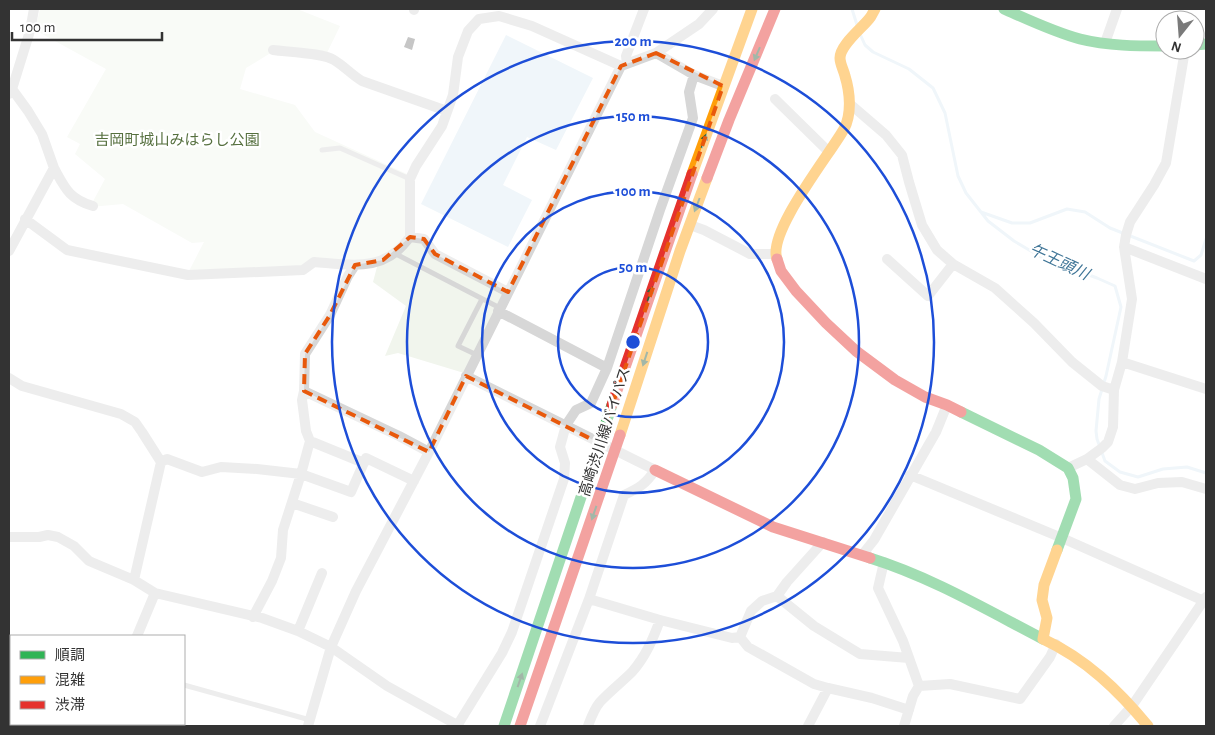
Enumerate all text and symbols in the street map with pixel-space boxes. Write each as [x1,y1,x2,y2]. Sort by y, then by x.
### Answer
scale bar [12,10,162,42]
north arrow [1155,10,1205,60]
text: 100 m [20,20,55,35]
text: 200 m [614,34,652,49]
text: N [1170,38,1183,55]
one-way arrow [752,47,760,61]
text: 150 m [616,109,650,124]
park label: 吉岡町城山みはらし公園 [94,132,260,148]
one-way arrow [701,133,708,148]
text: 100 m [615,184,651,199]
one-way arrow [693,198,701,213]
water label: 午王頭川 [1027,240,1094,284]
text: 50 m [619,260,647,275]
one-way arrow [646,286,654,301]
centre of rings [624,333,642,351]
one-way arrow [641,351,648,366]
street label: 高崎渋川線バイパス [576,365,633,498]
one-way arrow [590,506,598,521]
legend [10,635,185,725]
text: 順調 [55,648,85,663]
text: 混雑 [55,672,85,688]
one-way arrow [516,672,524,687]
text: 渋滞 [55,697,85,713]

